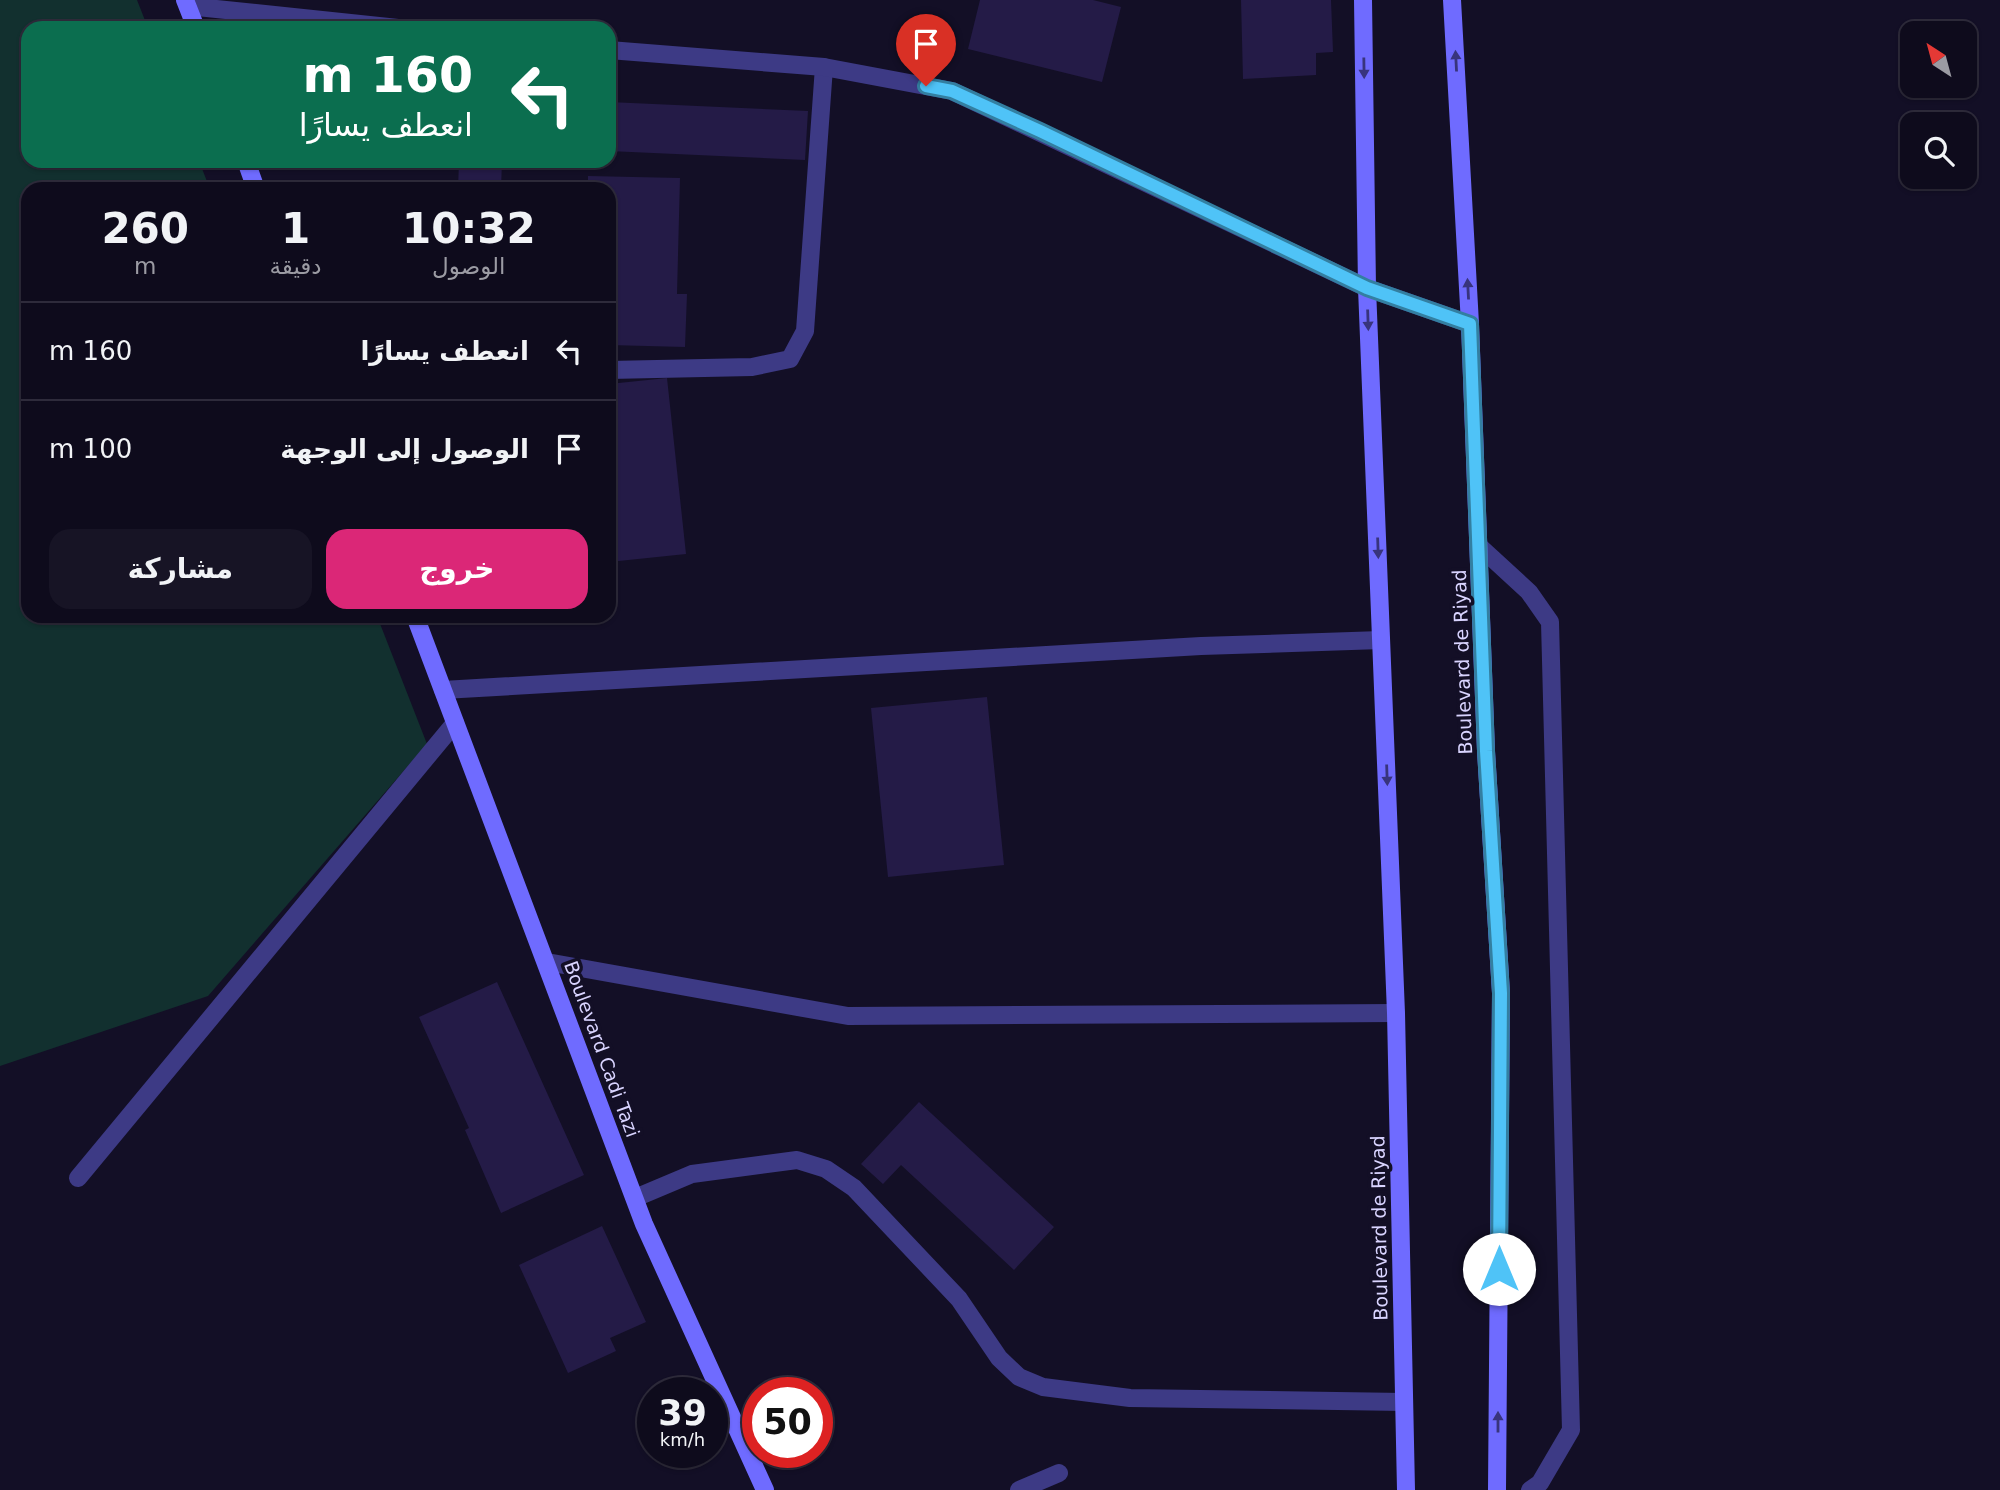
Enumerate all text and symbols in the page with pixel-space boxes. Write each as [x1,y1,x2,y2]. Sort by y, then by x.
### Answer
pin [896,14,956,86]
north arrow [1900,21,1978,98]
map controls [1900,21,1977,189]
icon: arrive [907,25,945,63]
text: 160 m [303,47,473,104]
icon: left [497,49,588,140]
one-way arrow [1450,50,1461,72]
one-way arrow [1358,57,1370,79]
text: انعطف يسارًا [299,106,473,144]
button: search [1900,112,1977,189]
text: 260 [101,204,189,253]
text: 1 [281,204,310,253]
text: 10:32 [402,204,536,253]
text: m [134,253,156,279]
text: دقيقة [269,253,322,279]
text: الوصول [432,253,505,279]
one-way arrow [1462,277,1473,299]
one-way arrow [1363,309,1374,331]
icon: left [550,332,588,370]
text: 160 m [49,336,132,366]
text: انعطف يسارًا [360,336,529,366]
icon: arrive [550,430,588,468]
text: 100 m [49,434,132,464]
text: الوصول إلى الوجهة [280,434,529,464]
button: مشاركة [49,529,312,609]
button: خروج [326,529,588,609]
one-way arrow [1372,537,1383,559]
street label: Boulevard de Riyad [1448,569,1476,755]
one-way arrow [1381,764,1392,786]
street label: Boulevard Cadi Tazi [560,958,644,1140]
street label: Boulevard de Riyad [1366,1135,1392,1321]
position arrow [1462,1232,1536,1306]
speed limit sign: 50 [742,1377,833,1468]
text: 39 [658,1393,707,1433]
one-way arrow [1492,1411,1504,1433]
text: km/h [660,1429,705,1450]

